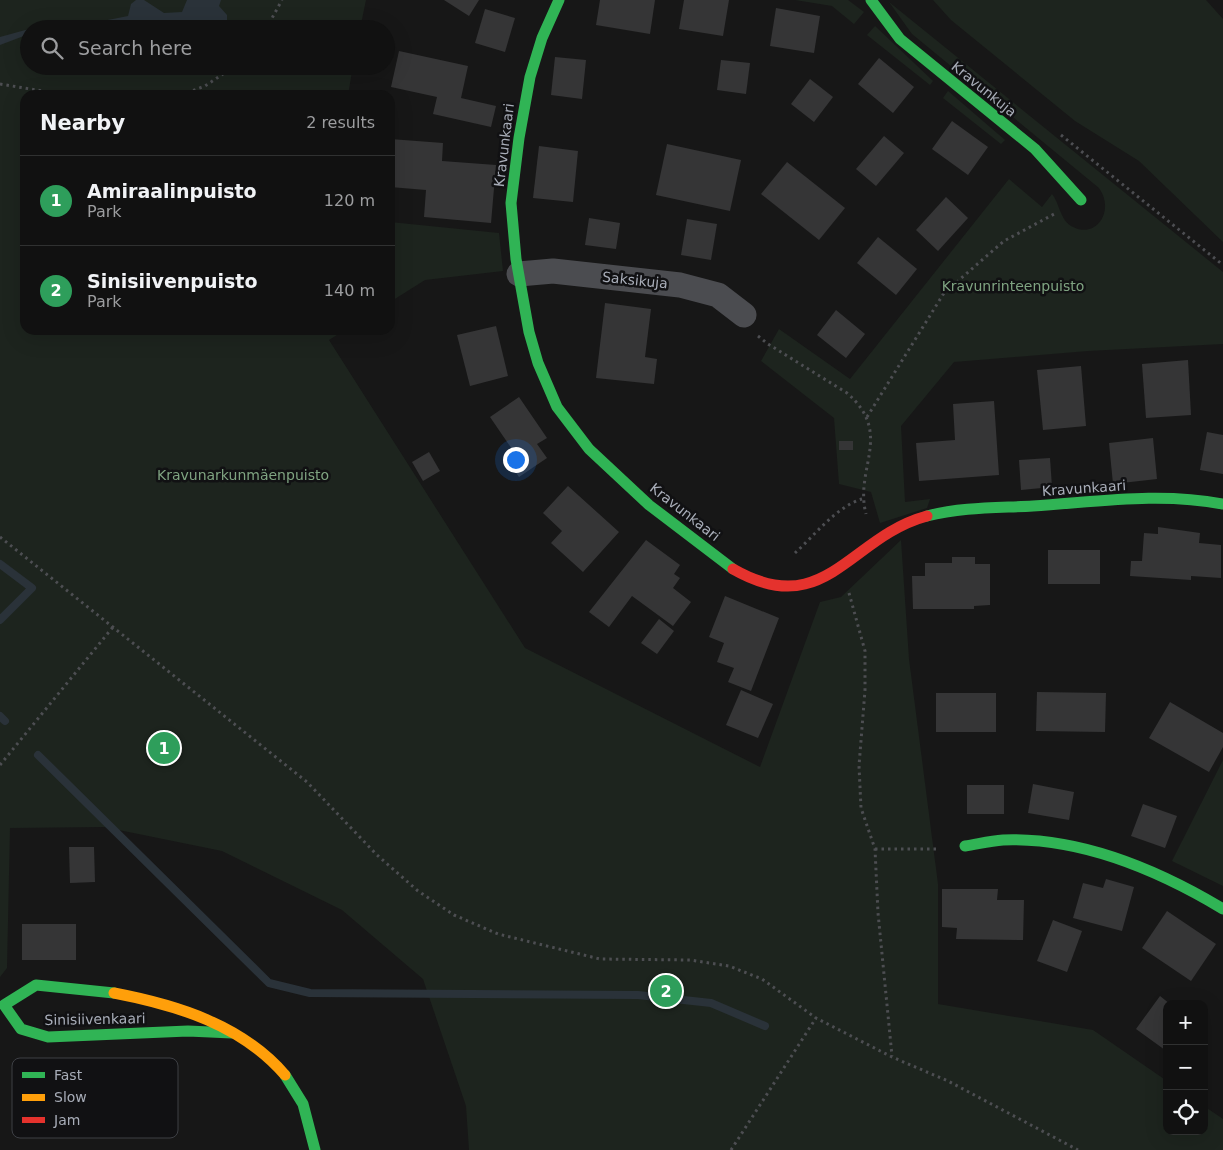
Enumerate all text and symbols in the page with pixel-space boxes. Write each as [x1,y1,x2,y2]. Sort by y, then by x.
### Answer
search box [20,20,395,75]
icon: search [38,34,66,62]
text: Search here [78,37,192,59]
street label: Kravunkuja [948,58,1020,120]
street label: Kravunkaari [491,102,517,188]
text: Nearby [40,111,125,135]
text: 2 results [306,113,375,132]
text: Amiraalinpuisto [87,180,257,202]
text: 1 [50,191,62,210]
text: 120 m [324,191,375,210]
text: Park [87,202,122,221]
street label: Saksikuja [601,269,669,291]
text: Sinisiivenpuisto [87,270,257,292]
park label: Kravunrinteenpuisto [942,278,1084,294]
text: 2 [50,281,62,300]
text: 140 m [324,281,375,300]
text: Park [87,292,122,311]
your location [503,447,529,473]
park label: Kravunarkunmäenpuisto [157,467,329,483]
street label: Kravunkaari [1041,477,1127,499]
street label: Kravunkaari [647,480,723,544]
pin: 1 [148,729,180,767]
pin: 2 [650,972,682,1010]
map controls [1163,1000,1208,1135]
button: + [1163,1000,1208,1045]
street label: Sinisiivenkaari [44,1010,146,1028]
button: − [1163,1045,1208,1090]
legend [12,1058,178,1138]
text: Fast [54,1067,83,1083]
text: Slow [54,1089,87,1105]
button: locate [1163,1090,1208,1135]
text: Jam [53,1112,80,1128]

